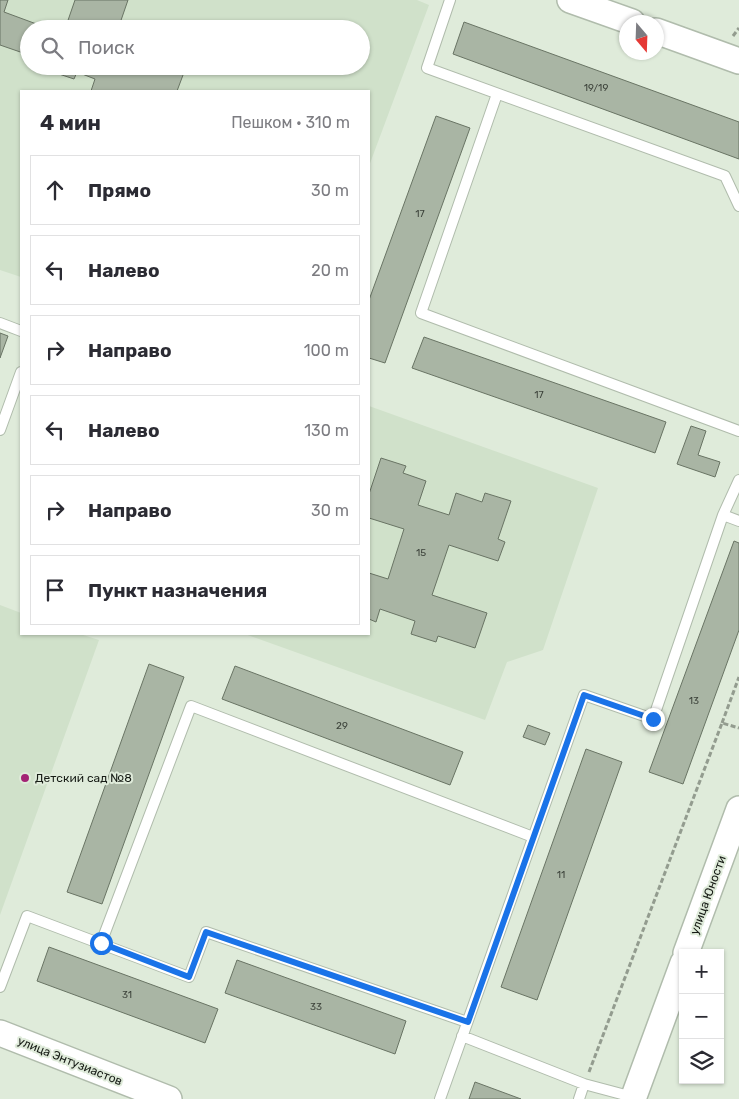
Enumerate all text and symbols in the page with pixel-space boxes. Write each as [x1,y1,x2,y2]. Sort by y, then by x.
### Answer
north arrow [619,15,664,60]
search box [20,20,370,75]
icon: search [38,34,66,62]
text: Поиск [78,36,135,59]
house number: 19/19 [584,82,608,94]
text: 4 мин [40,110,101,135]
text: Пешком · 310 m [231,113,350,132]
icon: ahead [41,176,69,204]
text: Прямо [88,179,151,202]
text: 30 m [311,181,349,200]
house number: 17 [415,208,425,220]
icon: left [41,256,69,284]
text: Налево [88,259,160,282]
text: 20 m [311,261,349,280]
icon: right [41,336,69,364]
text: Направо [88,339,172,362]
text: 100 m [304,341,349,360]
house number: 17 [534,389,544,401]
icon: left [41,416,69,444]
text: Налево [88,419,160,442]
text: 130 m [304,421,349,440]
icon: right [41,496,69,524]
text: Направо [88,499,172,522]
text: 30 m [311,501,349,520]
house number: 15 [416,547,426,559]
icon: arrive [41,576,69,604]
text: Пункт назначения [88,579,267,602]
house number: 13 [689,695,699,707]
route end [642,708,665,731]
house number: 29 [336,720,348,732]
place label: Детский сад №8 [35,771,132,785]
marker: Детский сад №8 [19,772,31,784]
street label: улица Юности [687,854,729,936]
house number: 11 [557,869,565,881]
route start [90,932,113,955]
map controls [679,949,724,1084]
button: + [679,949,724,994]
house number: 31 [122,989,132,1001]
button: − [679,994,724,1039]
house number: 33 [310,1001,322,1013]
street label: улица Энтузиастов [16,1034,125,1089]
button: layers [679,1039,724,1084]

